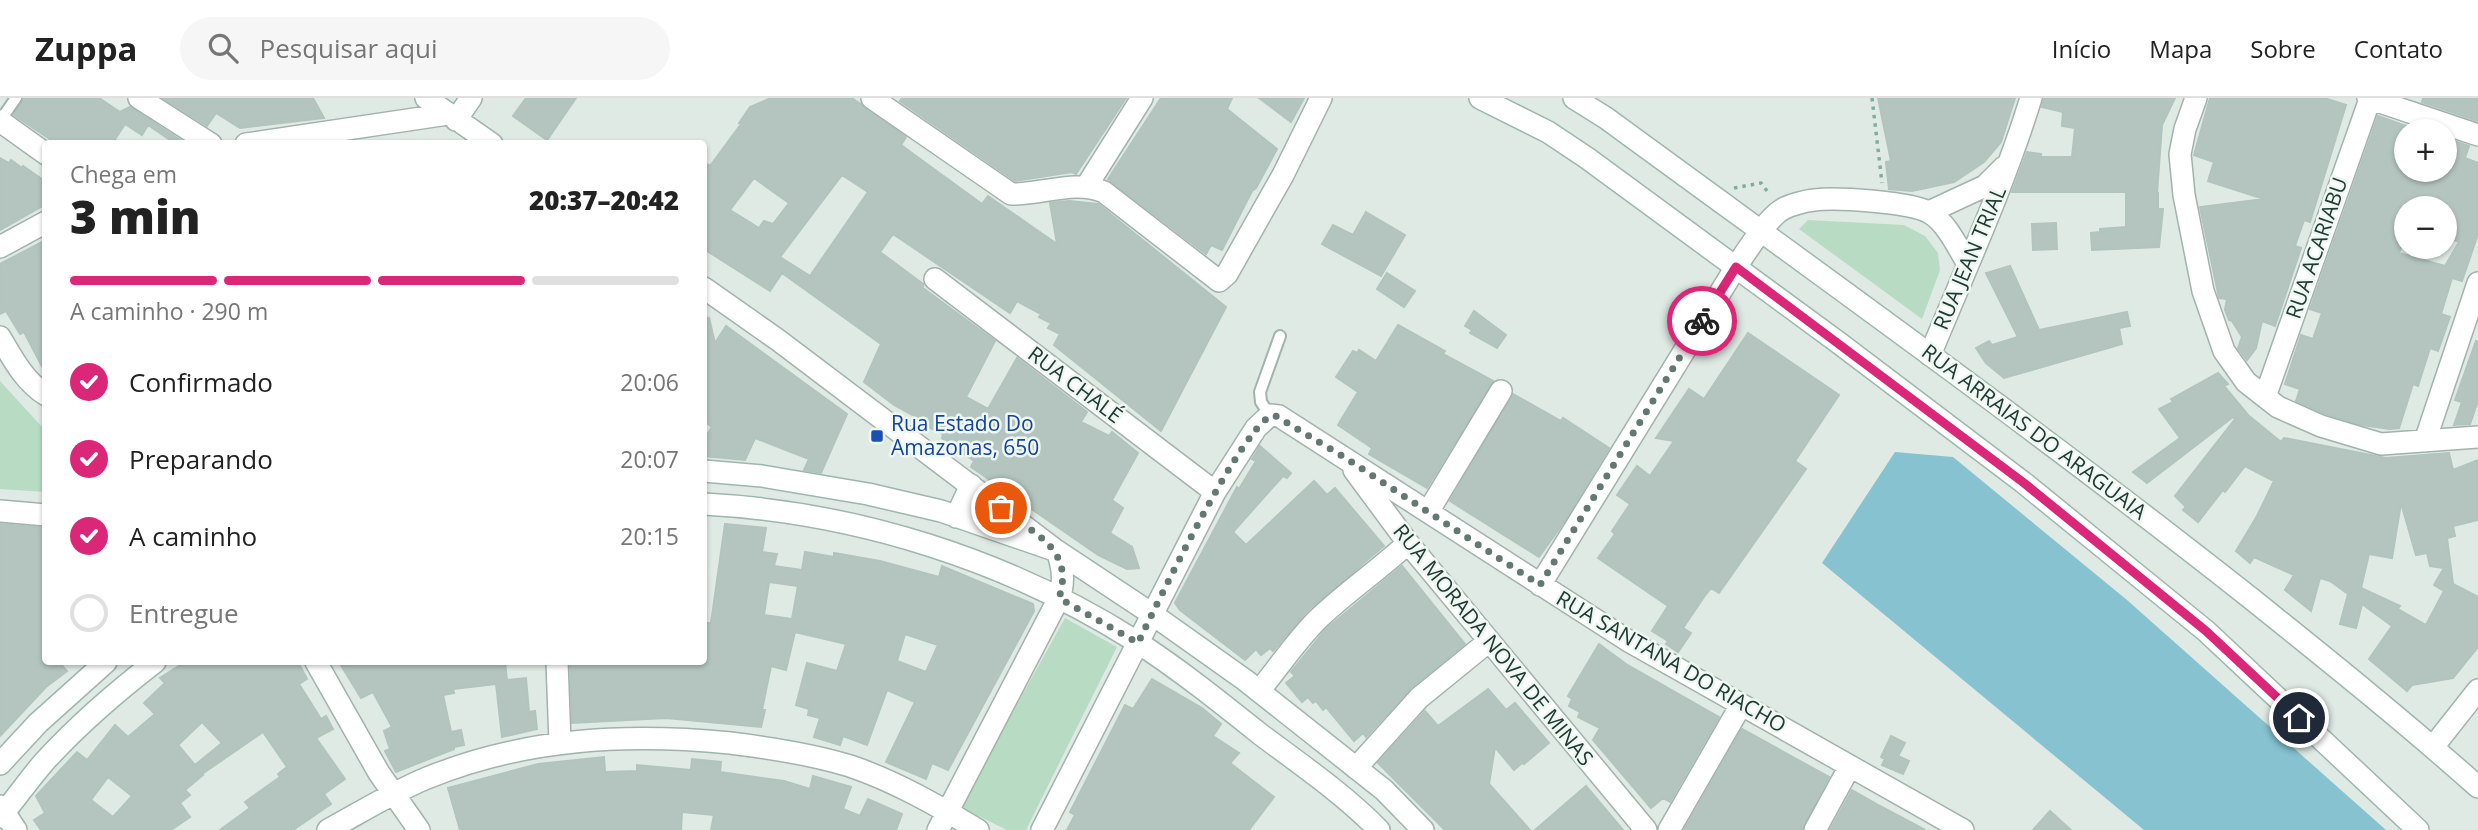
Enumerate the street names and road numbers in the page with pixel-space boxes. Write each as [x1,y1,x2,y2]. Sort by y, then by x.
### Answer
street label: RUA ACARIABU [2279,173,2353,322]
street label: RUA JEAN TRIAL [1926,181,2012,334]
street label: RUA ARRAIAS DO ARAGUAIA [1916,337,2153,526]
street label: RUA CHALÉ [1023,339,1129,429]
street label: RUA MORADA NOVA DE MINAS [1387,518,1600,771]
street label: RUA SANTANA DO RIACHO [1551,584,1792,739]

